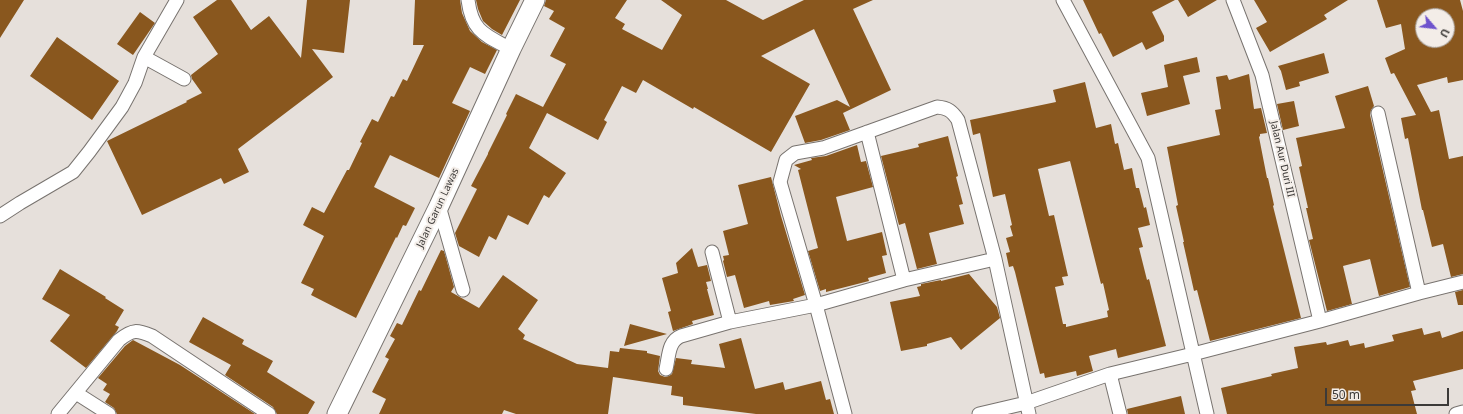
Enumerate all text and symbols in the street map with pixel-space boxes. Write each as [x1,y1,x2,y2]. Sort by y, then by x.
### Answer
north arrow [1415,8,1455,48]
text: U [1437,26,1454,41]
street label: Jalan Aur Duri III [1267,120,1297,198]
street label: Jalan Garun Lawas [414,166,462,250]
scale bar [1327,380,1451,406]
text: 50 m [1332,386,1360,403]

